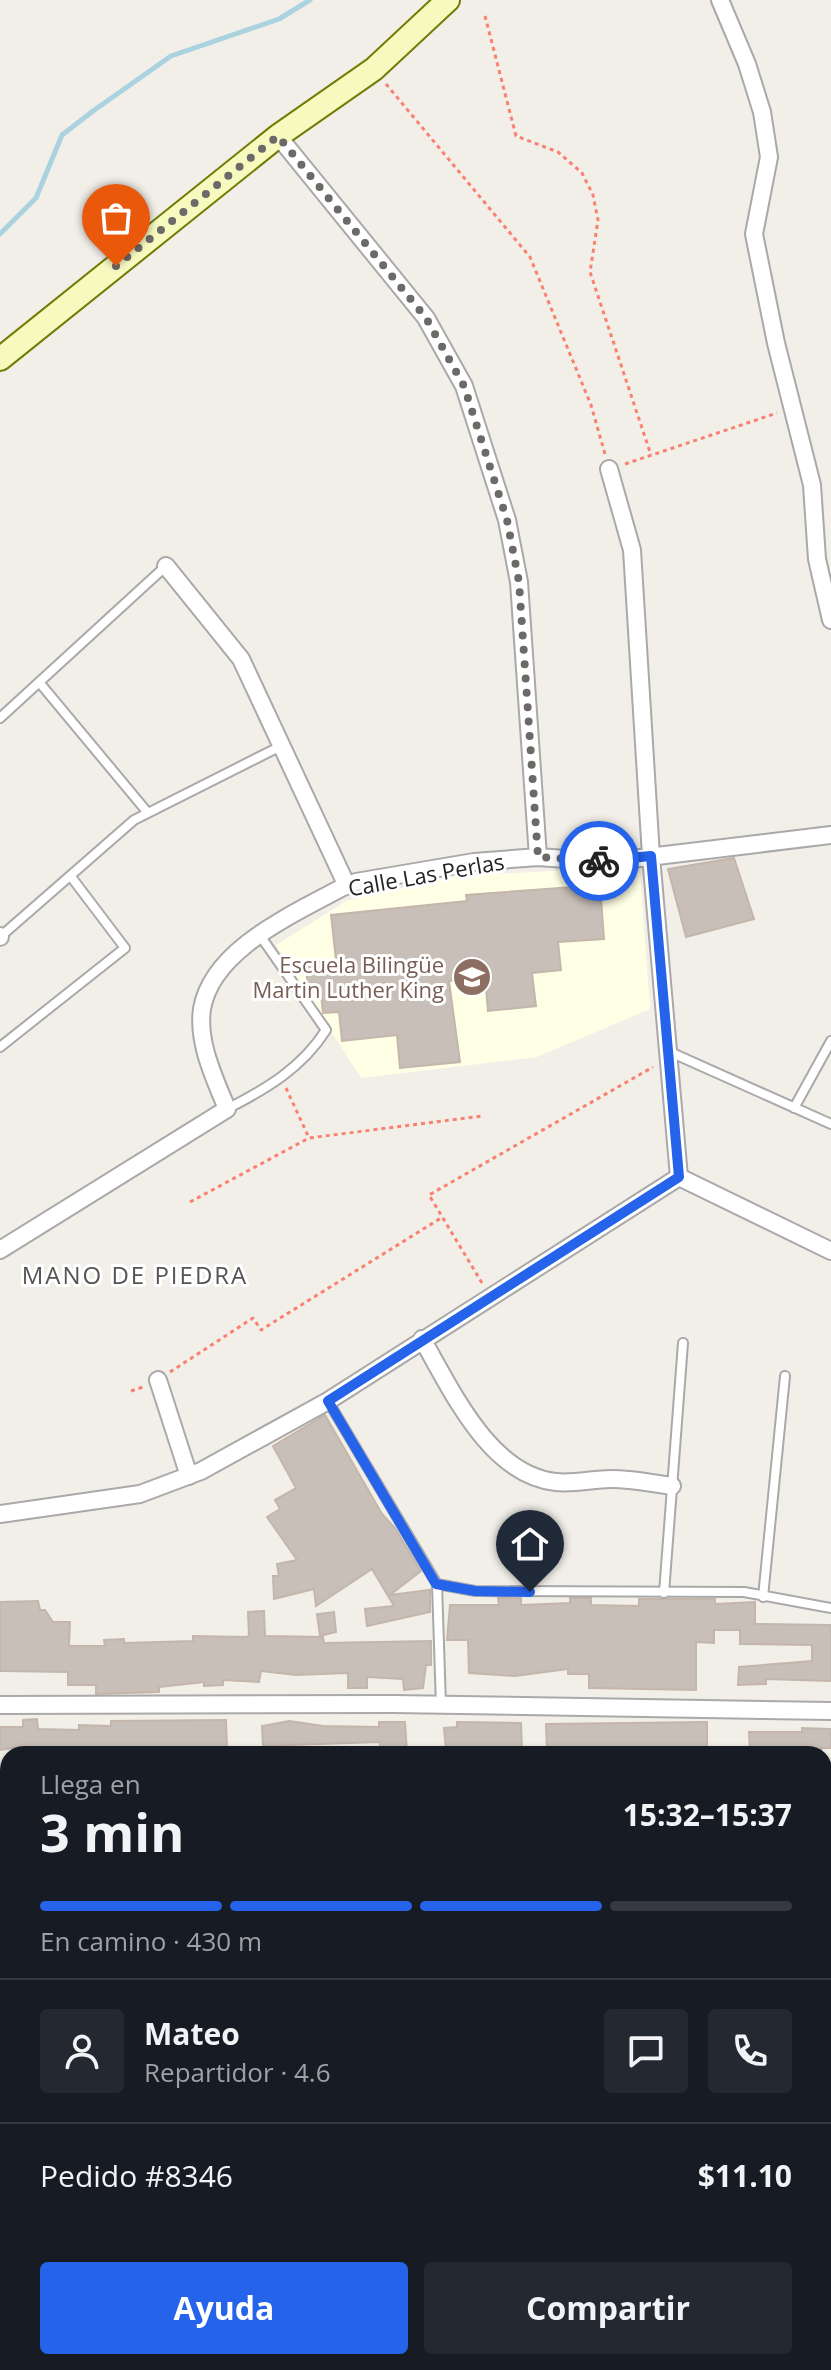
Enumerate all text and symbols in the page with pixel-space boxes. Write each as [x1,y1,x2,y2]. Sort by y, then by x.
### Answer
pin [82,184,150,266]
icon: bag [94,196,138,240]
courier [559,821,639,901]
icon: bike [577,839,621,883]
street label: Calle Las Perlas [346,846,506,902]
place label: Escuela Bilingüe Martin Luther King [253,949,444,1004]
school or university icon: Escuela Bilingüe Martin Luther King [451,956,493,998]
district label: MANO DE PIEDRA [22,1258,248,1291]
pin [496,1510,564,1592]
icon: home [508,1522,552,1566]
text: Llega en [40,1766,141,1802]
text: 15:32–15:37 [623,1794,792,1835]
text: 3 min [40,1796,184,1867]
text: En camino · 430 m [40,1923,262,1959]
button: person [40,2009,124,2093]
button: chat [604,2009,688,2093]
button: phone [708,2009,792,2093]
text: Mateo [144,2013,240,2054]
text: Repartidor · 4.6 [144,2054,331,2090]
text: Pedido #8346 [40,2155,233,2196]
text: $11.10 [698,2155,792,2196]
button: Ayuda [40,2262,408,2354]
button: Compartir [424,2262,792,2354]

